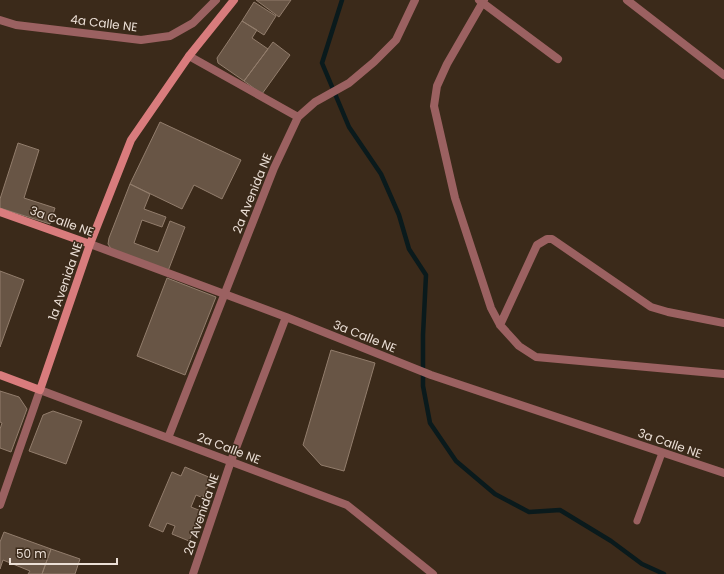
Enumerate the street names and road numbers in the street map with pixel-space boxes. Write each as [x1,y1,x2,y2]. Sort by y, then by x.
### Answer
street label: 4a Calle NE [70,10,138,36]
street label: 2a Avenida NE [228,150,276,236]
street label: 3a Calle NE [28,202,96,240]
street label: 1a Avenida NE [44,239,86,323]
street label: 3a Calle NE [331,316,399,356]
street label: 3a Calle NE [636,424,704,462]
street label: 2a Calle NE [195,428,263,468]
street label: 2a Avenida NE [179,471,223,557]

